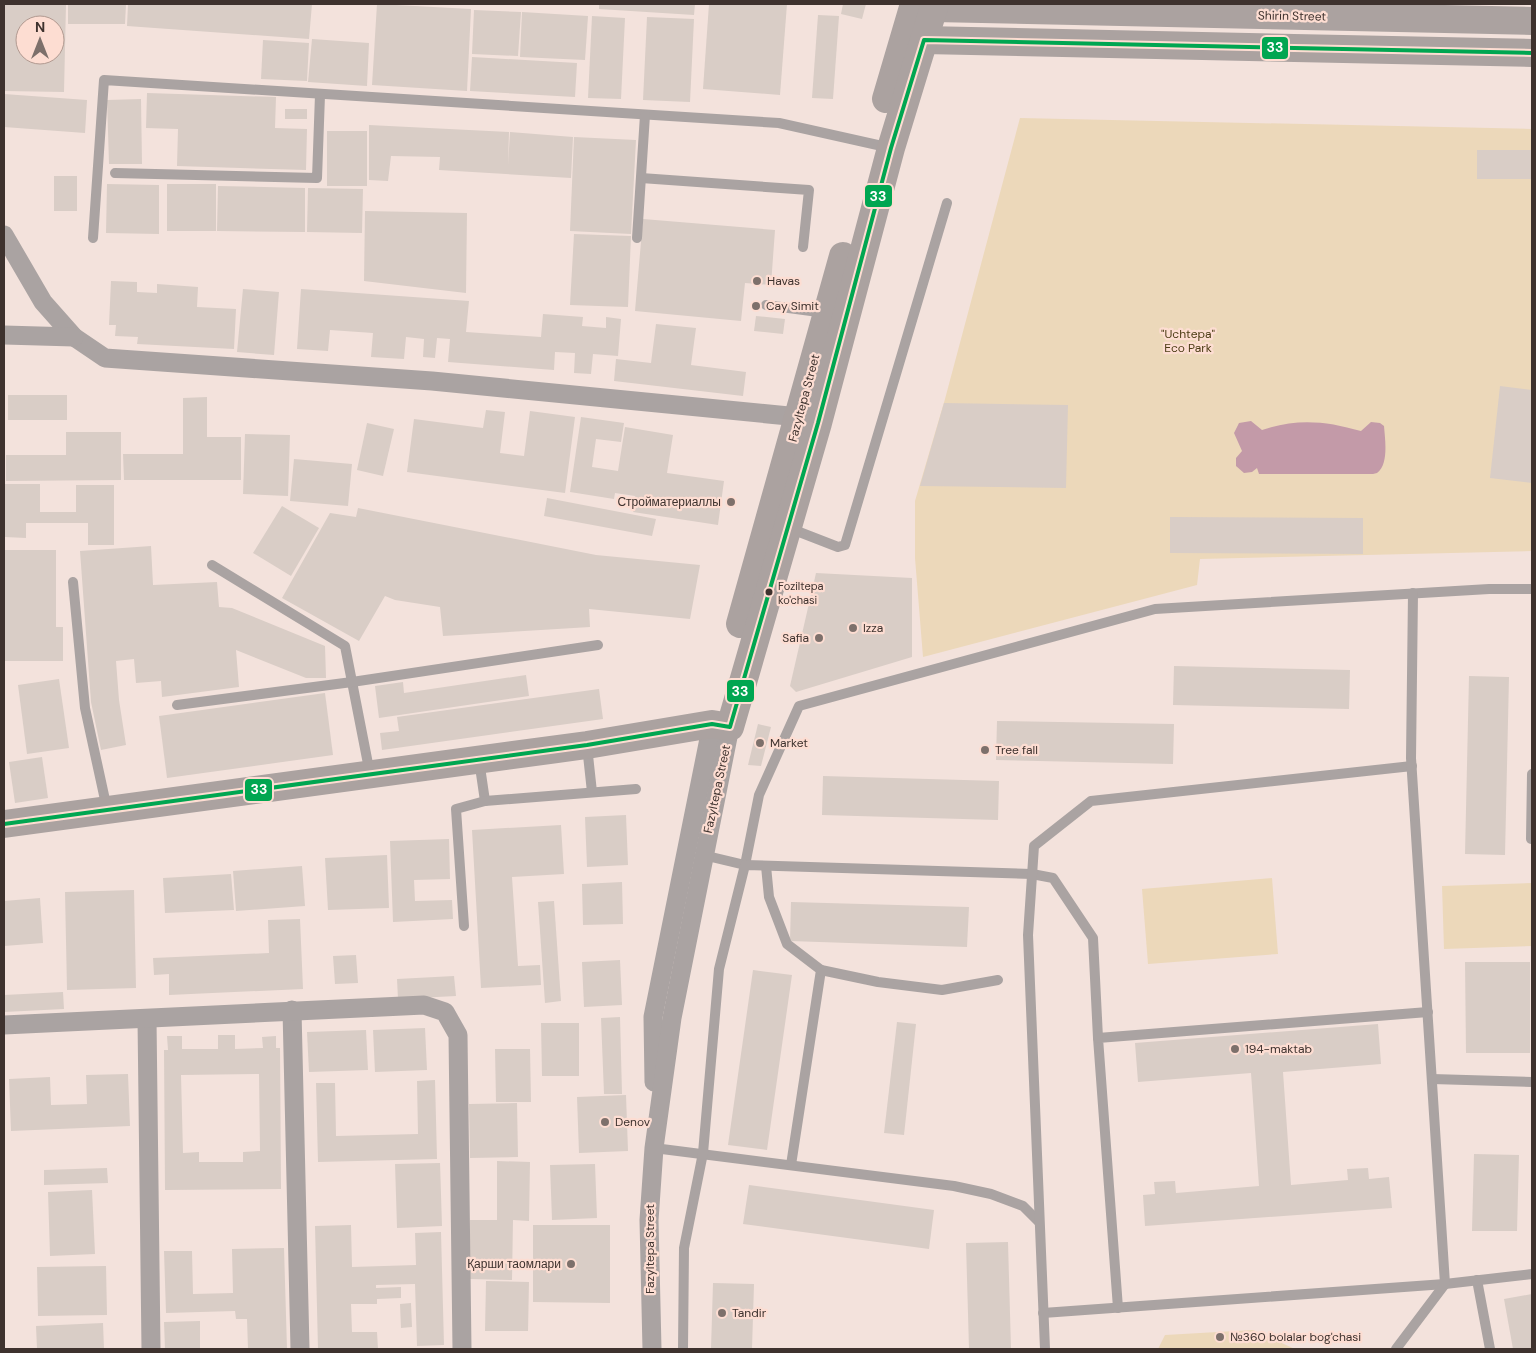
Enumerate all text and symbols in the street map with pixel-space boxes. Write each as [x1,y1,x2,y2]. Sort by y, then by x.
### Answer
street label: Shirin Street [1258,7,1327,25]
north arrow [15,15,65,65]
text: N [35,18,45,36]
line badge: 33 [1261,36,1289,60]
text: 33 [1267,38,1283,56]
line badge: 33 [864,184,893,208]
text: 33 [870,187,886,205]
place label: Havas [767,273,800,289]
marker: Havas [751,275,763,287]
place label: Cay Simit [766,298,819,314]
marker: Cay Simit [750,300,762,312]
park label: "Uchtepa" Eco Park [1161,326,1216,356]
street label: Fazyltepa Street [785,352,823,444]
place label: Стройматериаллы [617,494,721,510]
marker: Стройматериаллы [725,496,737,508]
place label: Foziltepa ko'chasi [778,579,824,607]
marker: Foziltepa ko'chasi [764,587,774,597]
place label: Izza [863,620,883,636]
marker: Izza [847,622,859,634]
place label: Safia [782,630,809,646]
marker: Safia [813,632,825,644]
line badge: 33 [726,679,755,703]
text: 33 [732,682,748,700]
place label: Market [770,735,808,751]
marker: Market [754,737,766,749]
place label: Tree fall [995,742,1038,758]
street label: Fazyltepa Street [700,743,734,835]
marker: Tree fall [979,744,991,756]
line badge: 33 [244,778,273,802]
text: 33 [251,780,267,798]
place label: 194-maktab [1245,1041,1312,1057]
marker: 194-maktab [1229,1043,1241,1055]
place label: Denov [615,1114,651,1130]
marker: Denov [599,1116,611,1128]
street label: Fazyltepa Street [642,1204,658,1294]
place label: Қарши таомлари [467,1256,561,1272]
marker: Қарши таомлари [565,1258,577,1270]
place label: Tandir [732,1305,767,1321]
marker: Tandir [716,1307,728,1319]
place label: №360 bolalar bog'chasi [1230,1329,1361,1345]
marker: №360 bolalar bog'chasi [1214,1331,1226,1343]

